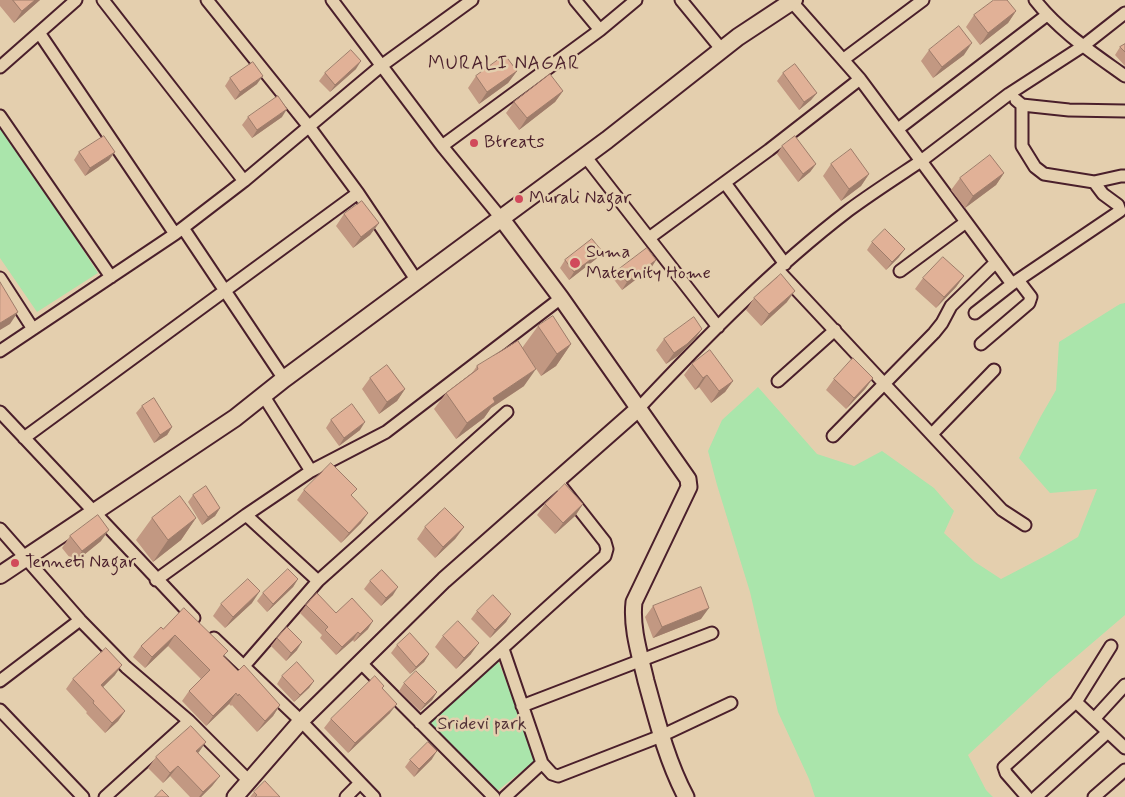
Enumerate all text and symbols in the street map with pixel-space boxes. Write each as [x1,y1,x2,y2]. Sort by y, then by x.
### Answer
district label: MURALI NAGAR [428,54,580,76]
place label: Btreats [484,132,545,154]
marker: Btreats [468,137,480,149]
place label: Murali Nagar [529,188,631,210]
marker: Murali Nagar [513,193,525,205]
place label: Suma Maternity Home [586,242,711,284]
marker: Suma Maternity Home [568,256,582,270]
place label: Tenneti Nagar [25,552,136,574]
marker: Tenneti Nagar [9,557,21,569]
park label: Sridevi park [437,714,527,736]

